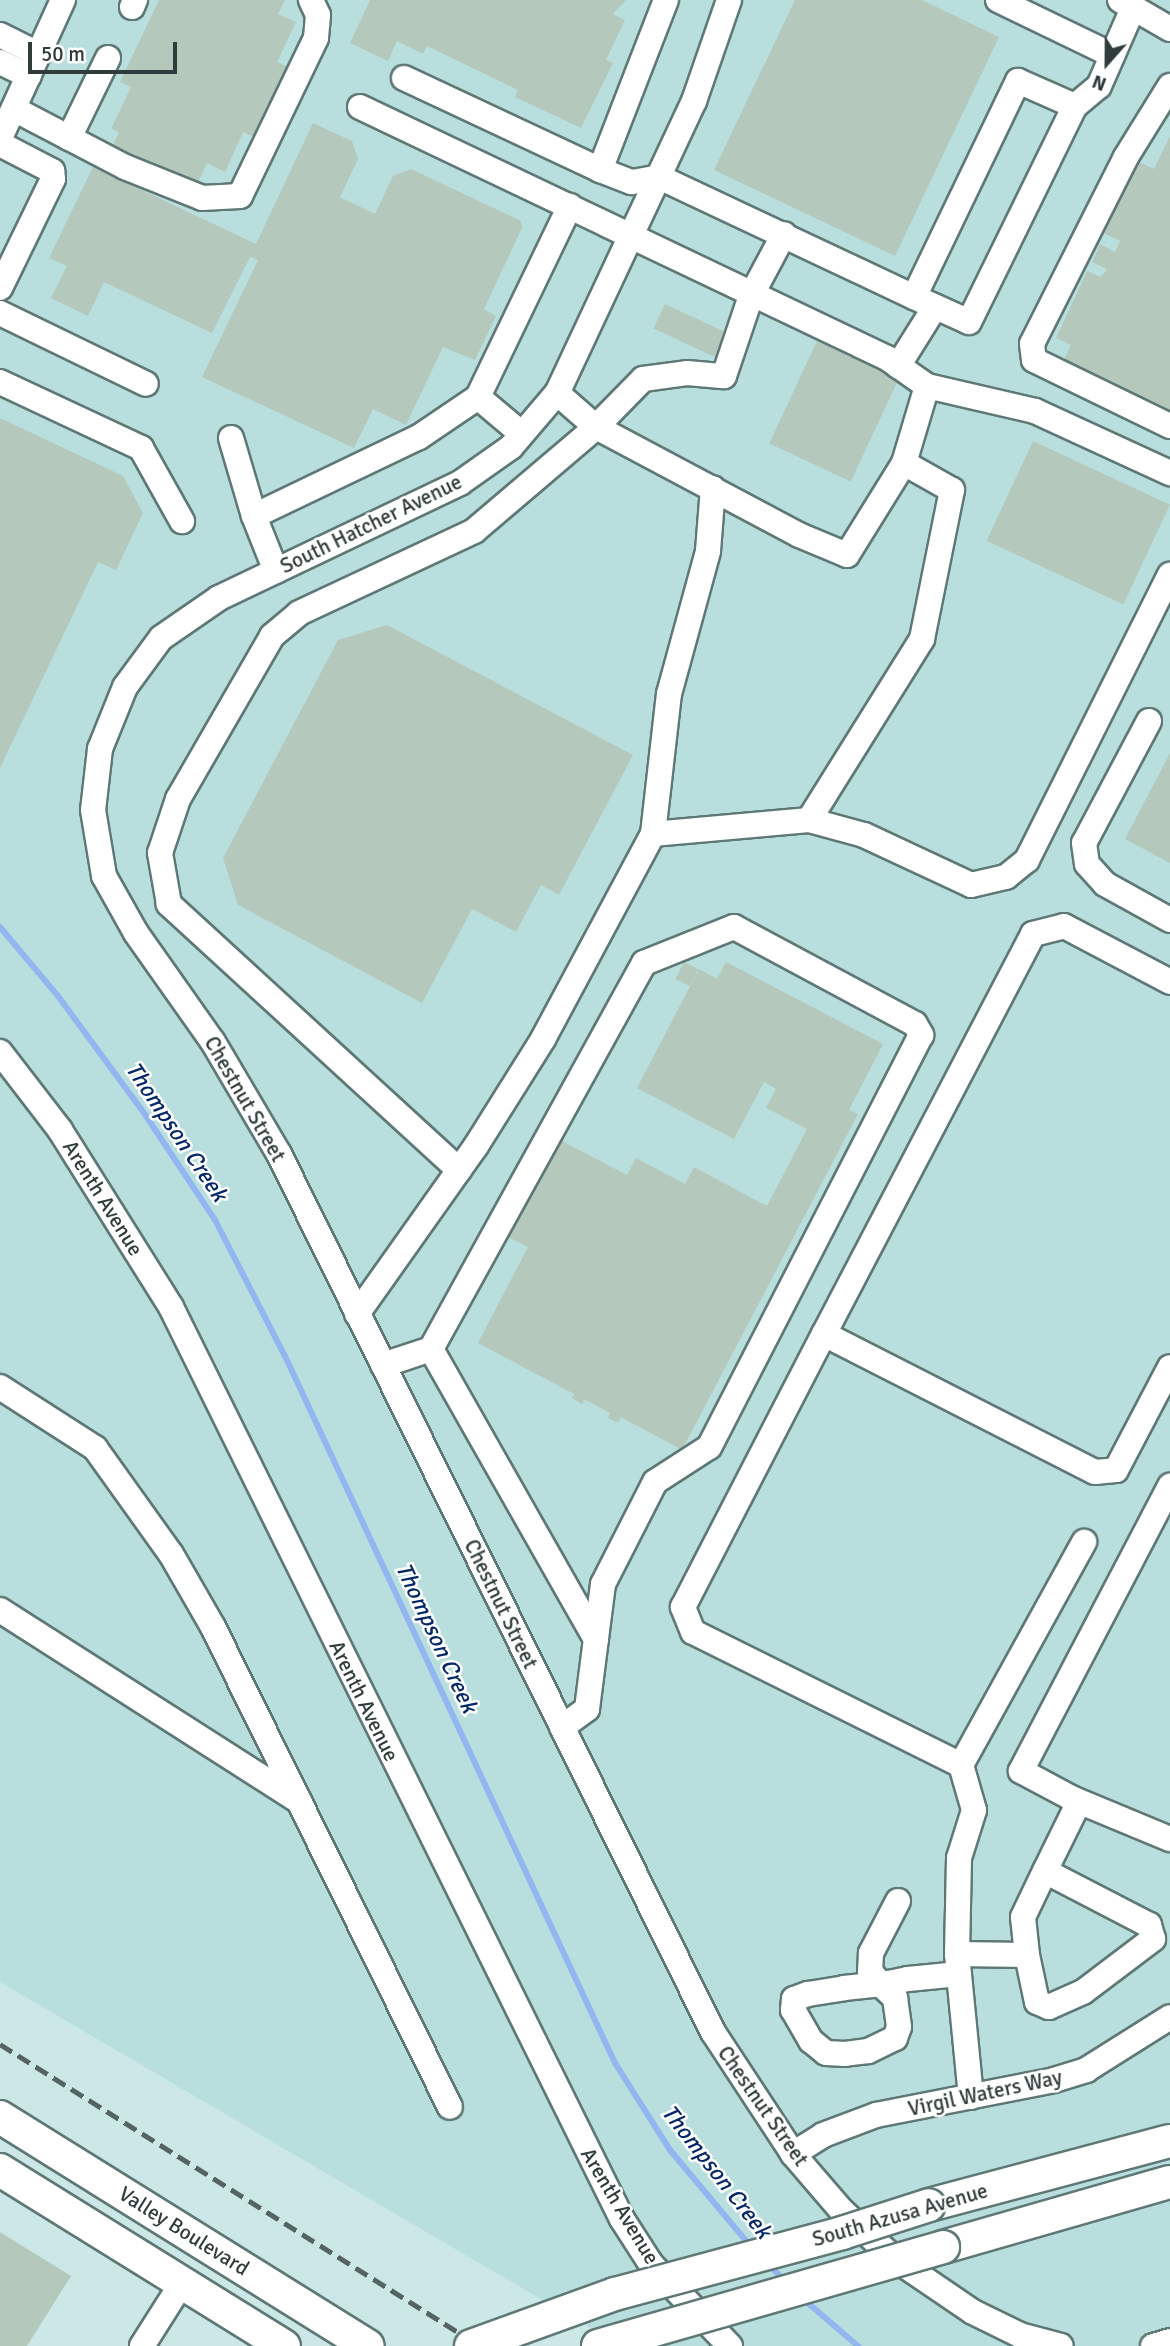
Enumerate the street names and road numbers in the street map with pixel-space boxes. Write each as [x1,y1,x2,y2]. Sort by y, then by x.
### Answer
street label: South Hatcher Avenue [276,469,466,579]
street label: Chestnut Street [199,1032,291,1166]
street label: Arenth Avenue [58,1136,148,1260]
street label: Chestnut Street [459,1535,543,1673]
street label: Arenth Avenue [324,1637,404,1765]
street label: Chestnut Street [712,2041,814,2171]
street label: Virgil Waters Way [906,2064,1064,2122]
street label: Arenth Avenue [575,2143,665,2269]
street label: South Azusa Avenue [809,2178,991,2252]
street label: Valley Boulevard [114,2181,254,2281]

